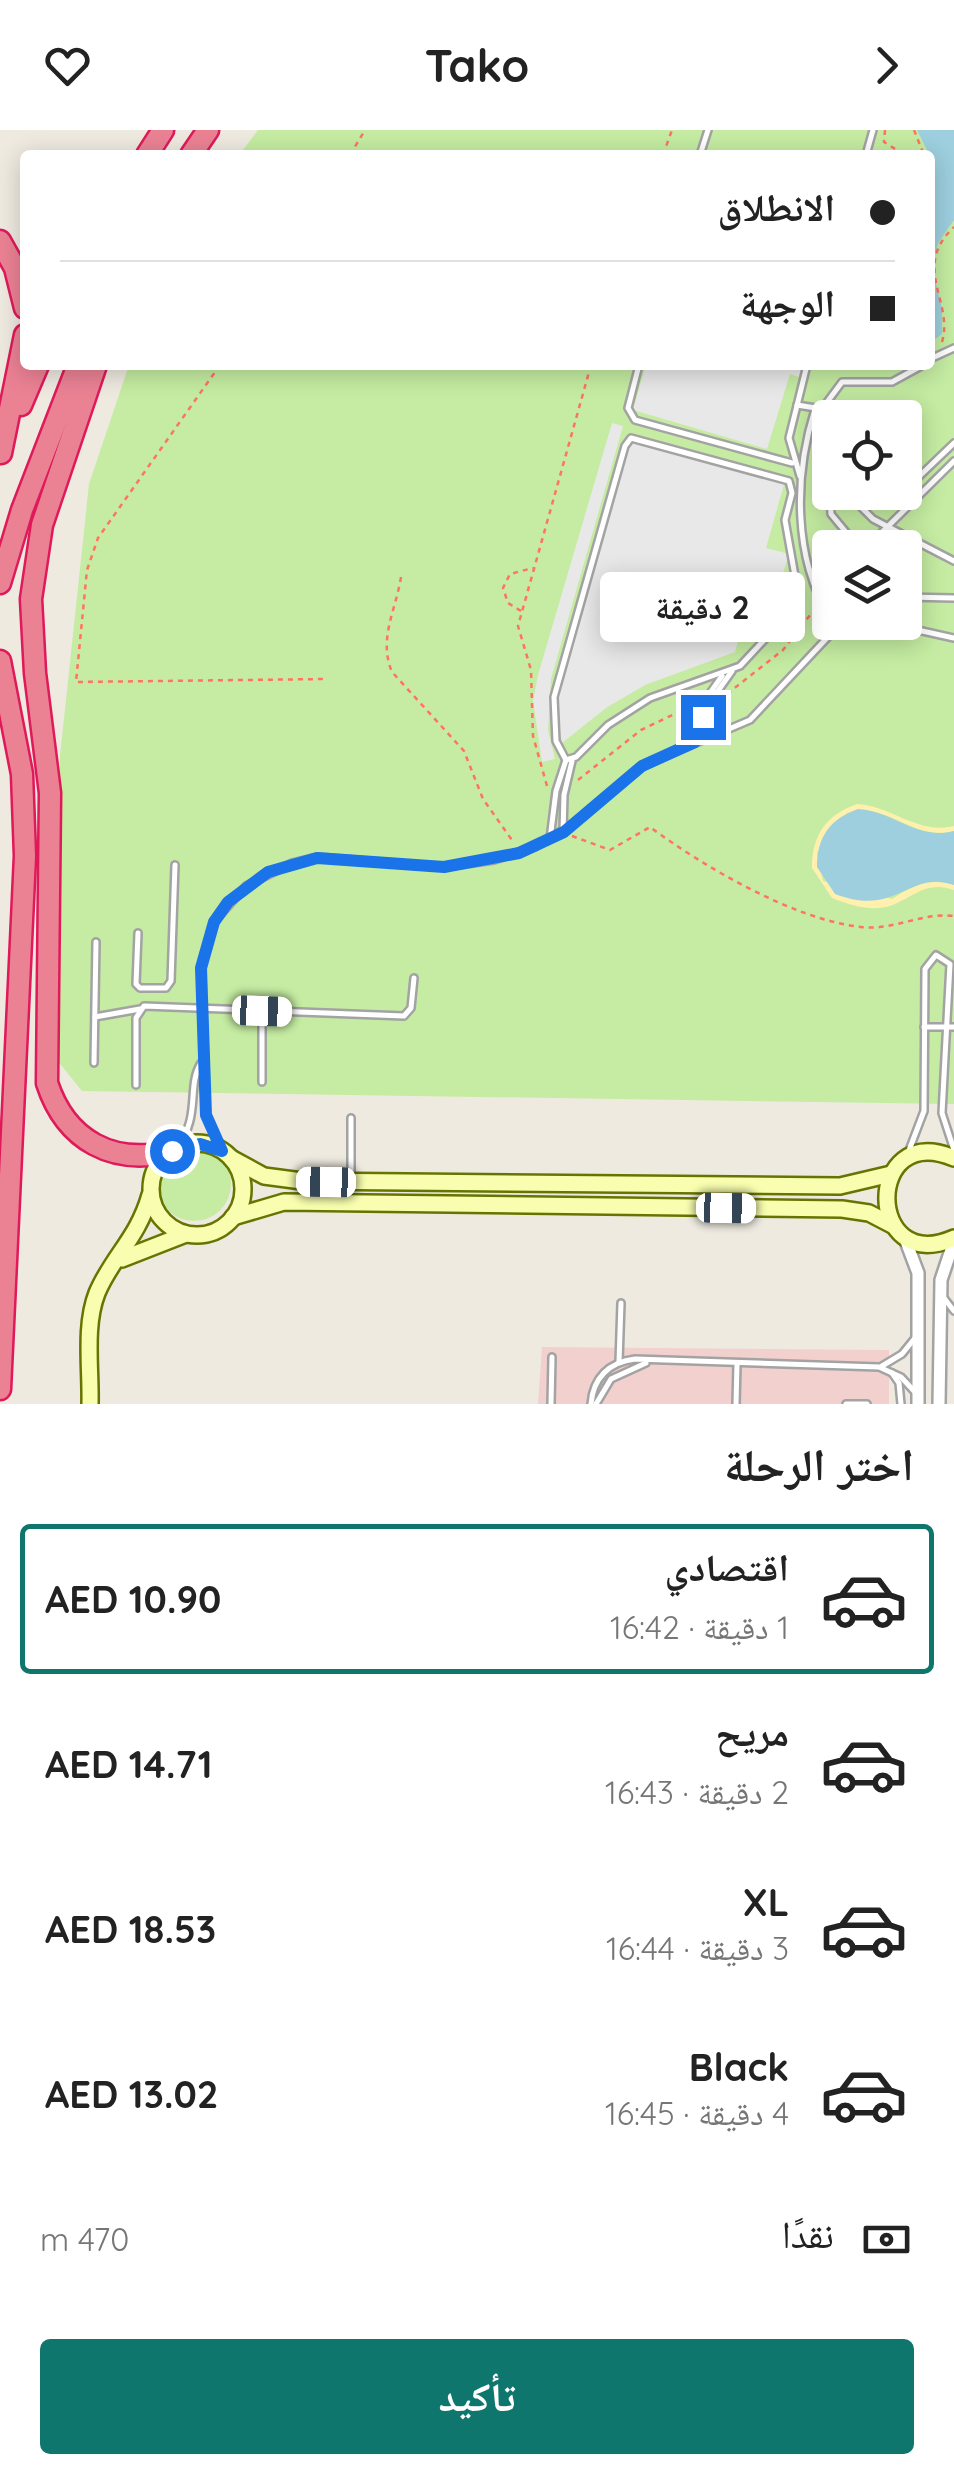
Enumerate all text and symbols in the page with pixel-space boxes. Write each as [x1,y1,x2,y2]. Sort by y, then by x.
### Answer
text: Tako [425,37,529,93]
icon: heart [40,38,95,93]
icon: forward [859,38,914,93]
text: الانطلاق [717,183,835,231]
text: الوجهة [740,279,835,327]
map controls [812,400,922,640]
button: locate [812,400,922,510]
button: layers [812,530,922,640]
callout: 2 دقيقة [600,572,806,642]
text: 2 دقيقة [655,587,750,627]
route end [681,695,726,740]
car [231,995,293,1027]
route start [150,1129,195,1174]
car [296,1166,356,1198]
car [696,1192,756,1224]
text: اختر الرحلة [724,1436,914,1492]
text: اقتصادي [665,1543,789,1591]
icon: car [819,1554,909,1644]
text: AED 10.90 [45,1575,221,1623]
text: 1 دقيقة · 16:42 [610,1607,789,1647]
text: مريح [715,1708,789,1756]
icon: car [819,1719,909,1809]
text: AED 14.71 [45,1740,213,1788]
text: 2 دقيقة · 16:43 [605,1772,789,1812]
text: XL [743,1878,789,1926]
icon: car [819,1884,909,1974]
text: AED 18.53 [45,1905,216,1953]
text: 3 دقيقة · 16:44 [606,1928,789,1968]
text: Black [689,2043,789,2091]
icon: car [819,2049,909,2139]
text: AED 13.02 [45,2070,218,2118]
text: 4 دقيقة · 16:45 [605,2093,789,2133]
text: نقدًا [782,2210,834,2258]
icon: cash [859,2212,914,2267]
text: 470 m [40,2219,129,2259]
button: تأكيد [40,2339,914,2454]

